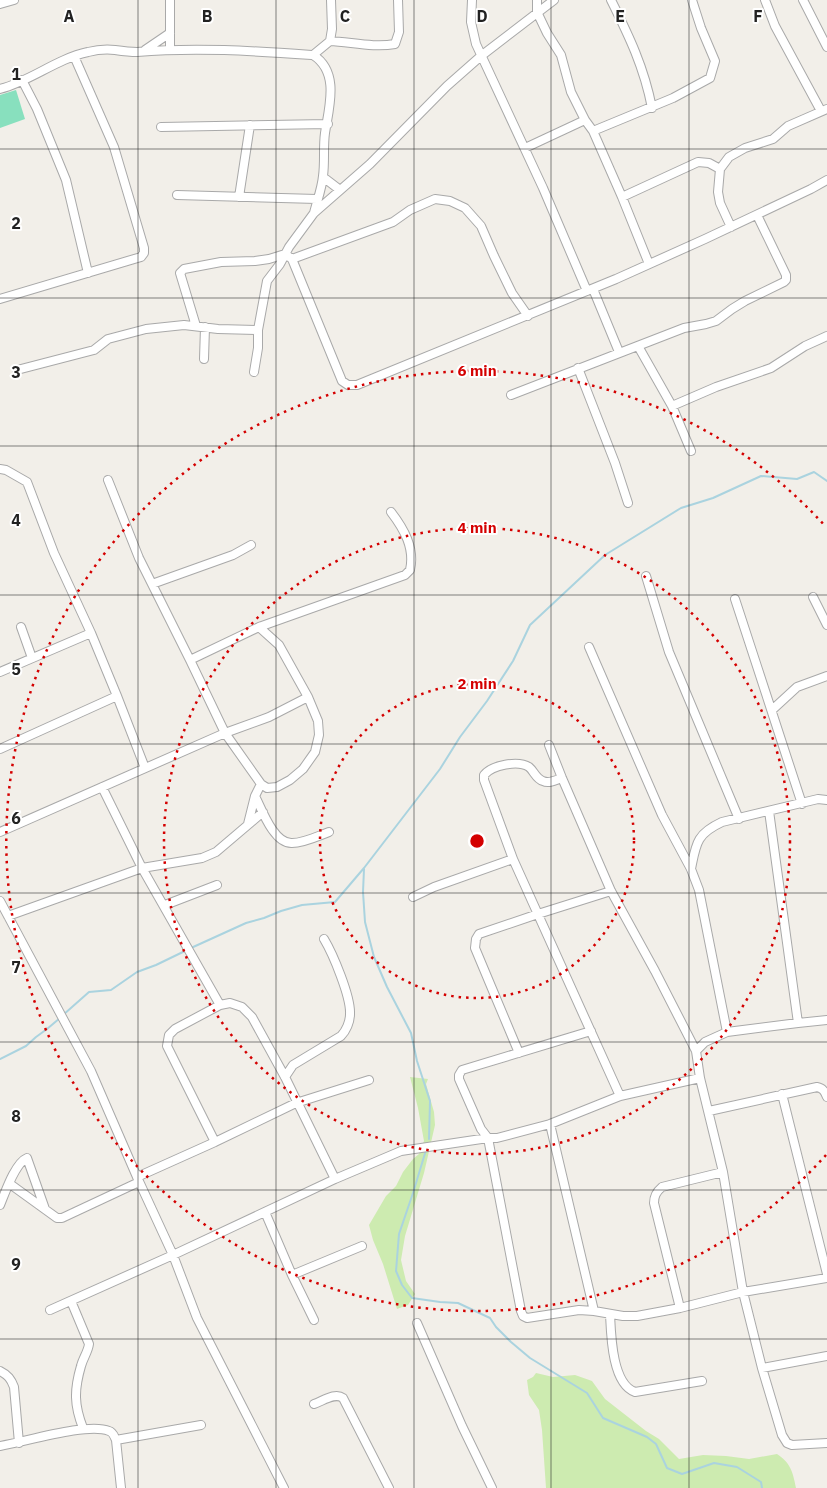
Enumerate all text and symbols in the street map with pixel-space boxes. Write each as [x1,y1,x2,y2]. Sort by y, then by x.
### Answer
text: A [64,6,75,26]
text: B [202,6,213,26]
text: C [340,6,350,26]
text: D [476,6,488,26]
text: E [615,6,625,26]
text: F [753,6,763,26]
text: 1 [11,64,21,84]
text: 2 [11,213,21,233]
text: 6 min [457,361,497,380]
text: 3 [11,362,21,382]
text: 4 [11,510,21,530]
text: 4 min [457,518,497,537]
text: 5 [11,659,21,679]
text: 2 min [457,674,497,693]
text: 6 [11,808,21,828]
centre of rings [468,832,486,850]
text: 7 [11,957,21,977]
text: 8 [11,1106,21,1126]
text: 9 [11,1254,21,1274]

